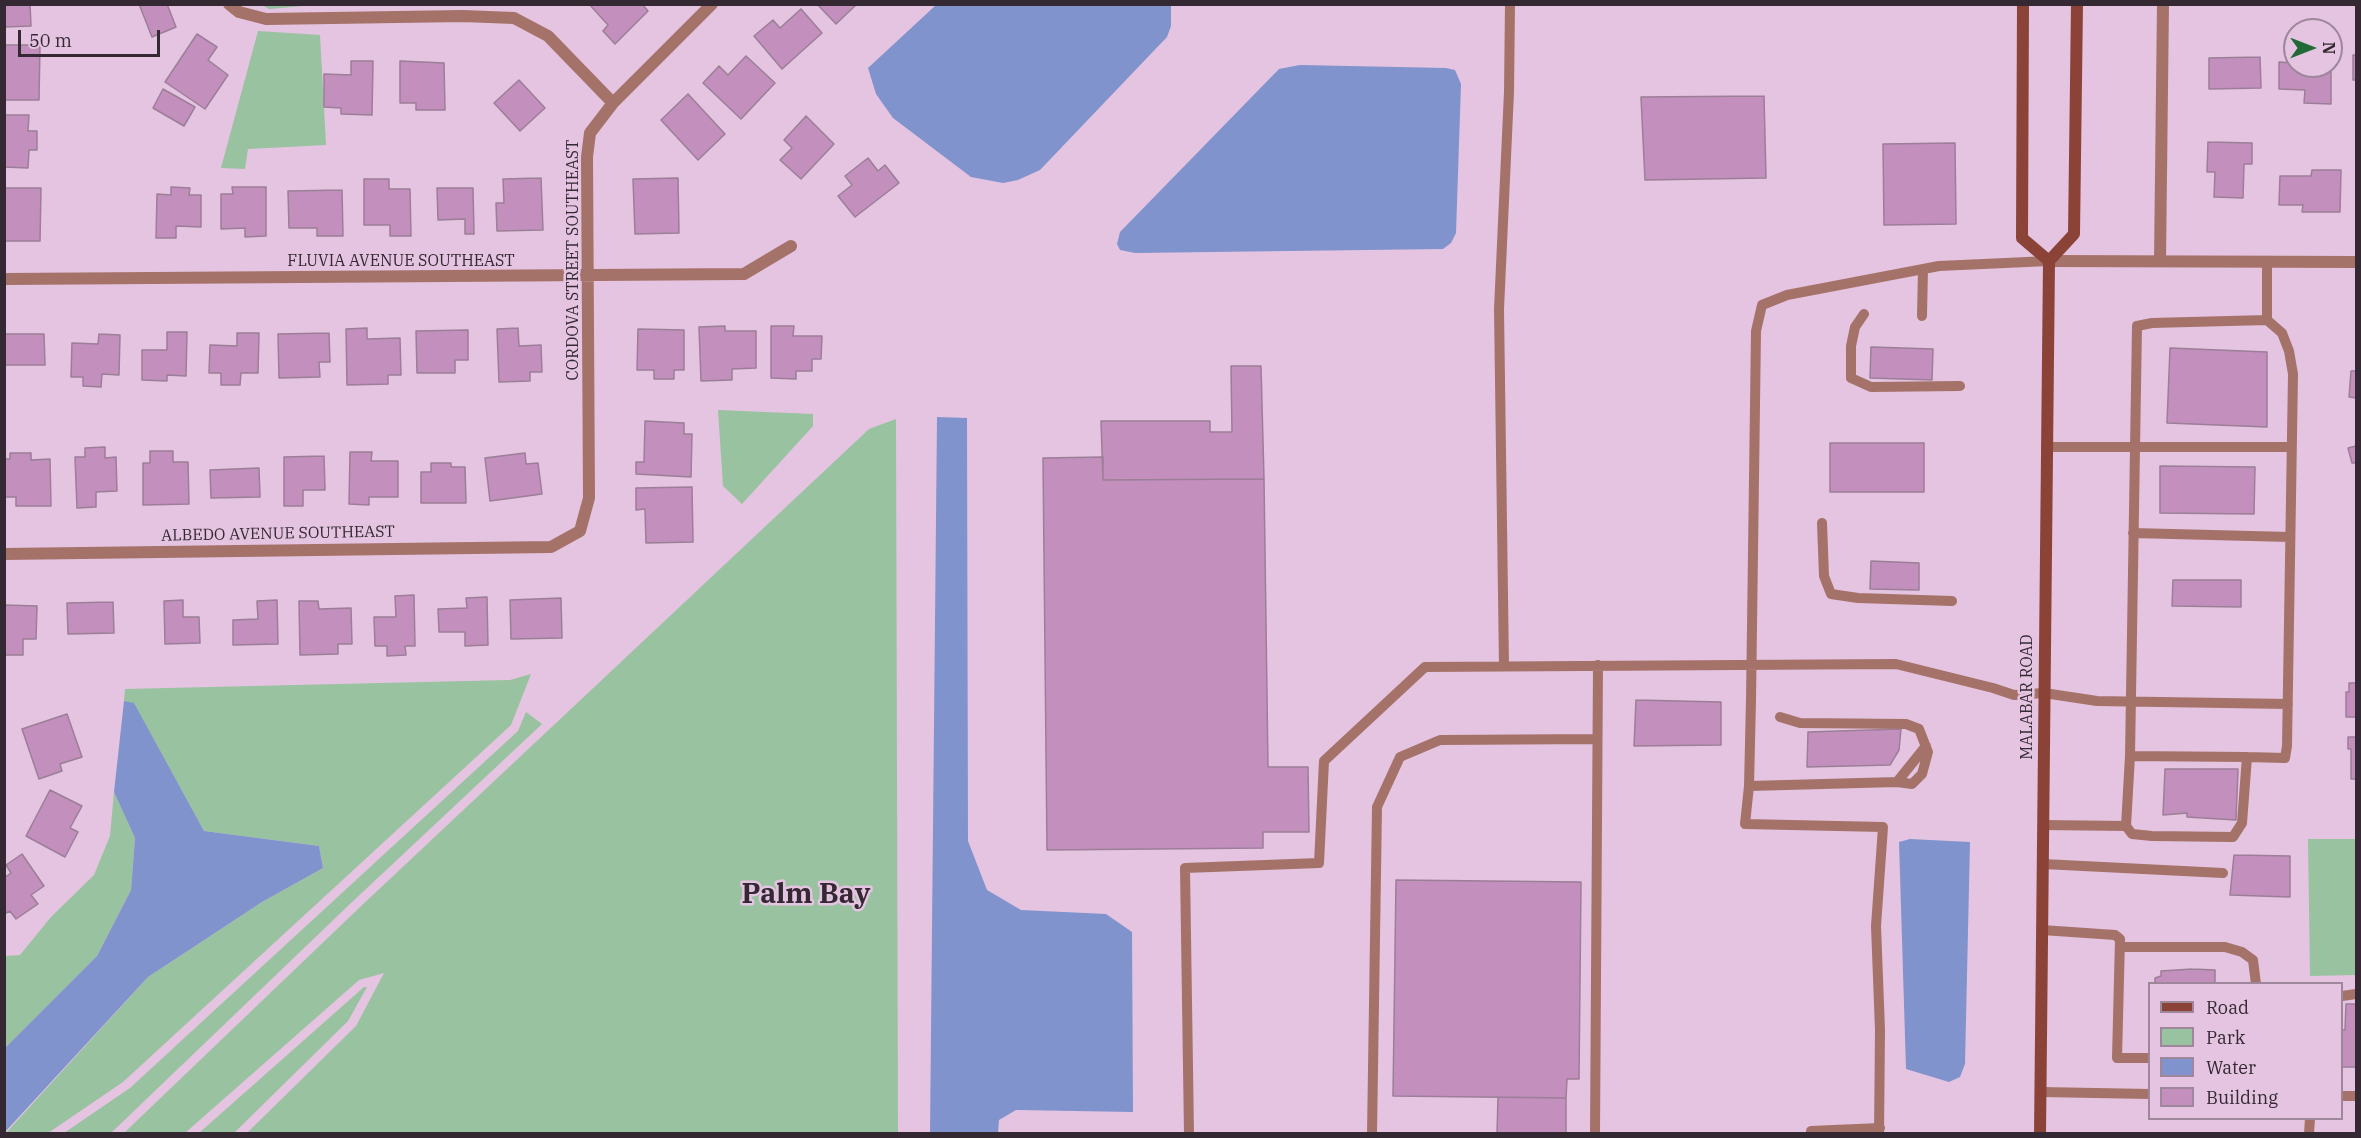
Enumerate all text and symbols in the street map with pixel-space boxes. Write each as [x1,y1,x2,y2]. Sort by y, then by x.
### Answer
scale bar [21,18,164,56]
north arrow [2283,18,2343,78]
text: 50 m [29,29,72,52]
text: N [2319,42,2339,54]
street label: CORDOVA STREET SOUTHEAST [563,139,583,381]
street label: FLUVIA AVENUE SOUTHEAST [287,251,515,271]
street label: ALBEDO AVENUE SOUTHEAST [161,522,395,546]
street label: MALABAR ROAD [2017,634,2037,760]
district label: Palm Bay [742,878,870,912]
legend [2148,982,2343,1120]
text: Road [2206,996,2249,1019]
text: Park [2206,1026,2245,1049]
text: Water [2206,1056,2256,1079]
text: Building [2206,1086,2278,1109]

